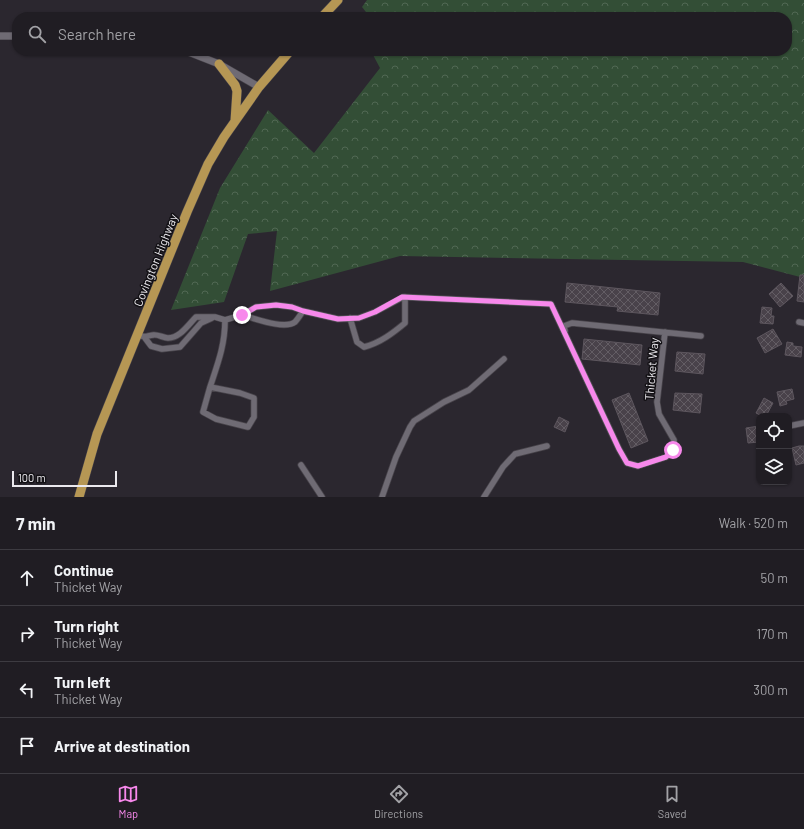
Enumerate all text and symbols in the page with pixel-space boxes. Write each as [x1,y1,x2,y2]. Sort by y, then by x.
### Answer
search box [12,12,792,56]
icon: search [26,23,48,45]
text: Search here [58,25,136,43]
street label: Covington Highway [130,211,180,308]
route end [233,306,251,324]
street label: Thicket Way [641,337,661,401]
map controls [756,413,792,485]
button: locate [756,413,792,449]
route start [664,441,682,459]
button: layers [756,449,792,485]
scale bar [12,469,117,488]
text: 100 m [18,471,46,484]
text: 7 min [16,513,56,533]
text: Walk · 520 m [719,515,788,531]
text: Continue [54,561,114,579]
icon: ahead [16,567,38,589]
text: 50 m [761,570,788,586]
text: Thicket Way [54,579,122,595]
text: Turn right [54,617,119,635]
icon: right [16,623,38,645]
text: 170 m [757,626,788,642]
text: Thicket Way [54,635,122,651]
text: Turn left [54,673,110,691]
icon: left [16,679,38,701]
text: 300 m [753,682,788,698]
text: Thicket Way [54,691,122,707]
icon: arrive [16,735,38,757]
text: Arrive at destination [54,737,190,755]
tab: Map [117,783,139,820]
tab: Directions [374,783,423,820]
tab: Saved [658,783,687,820]

